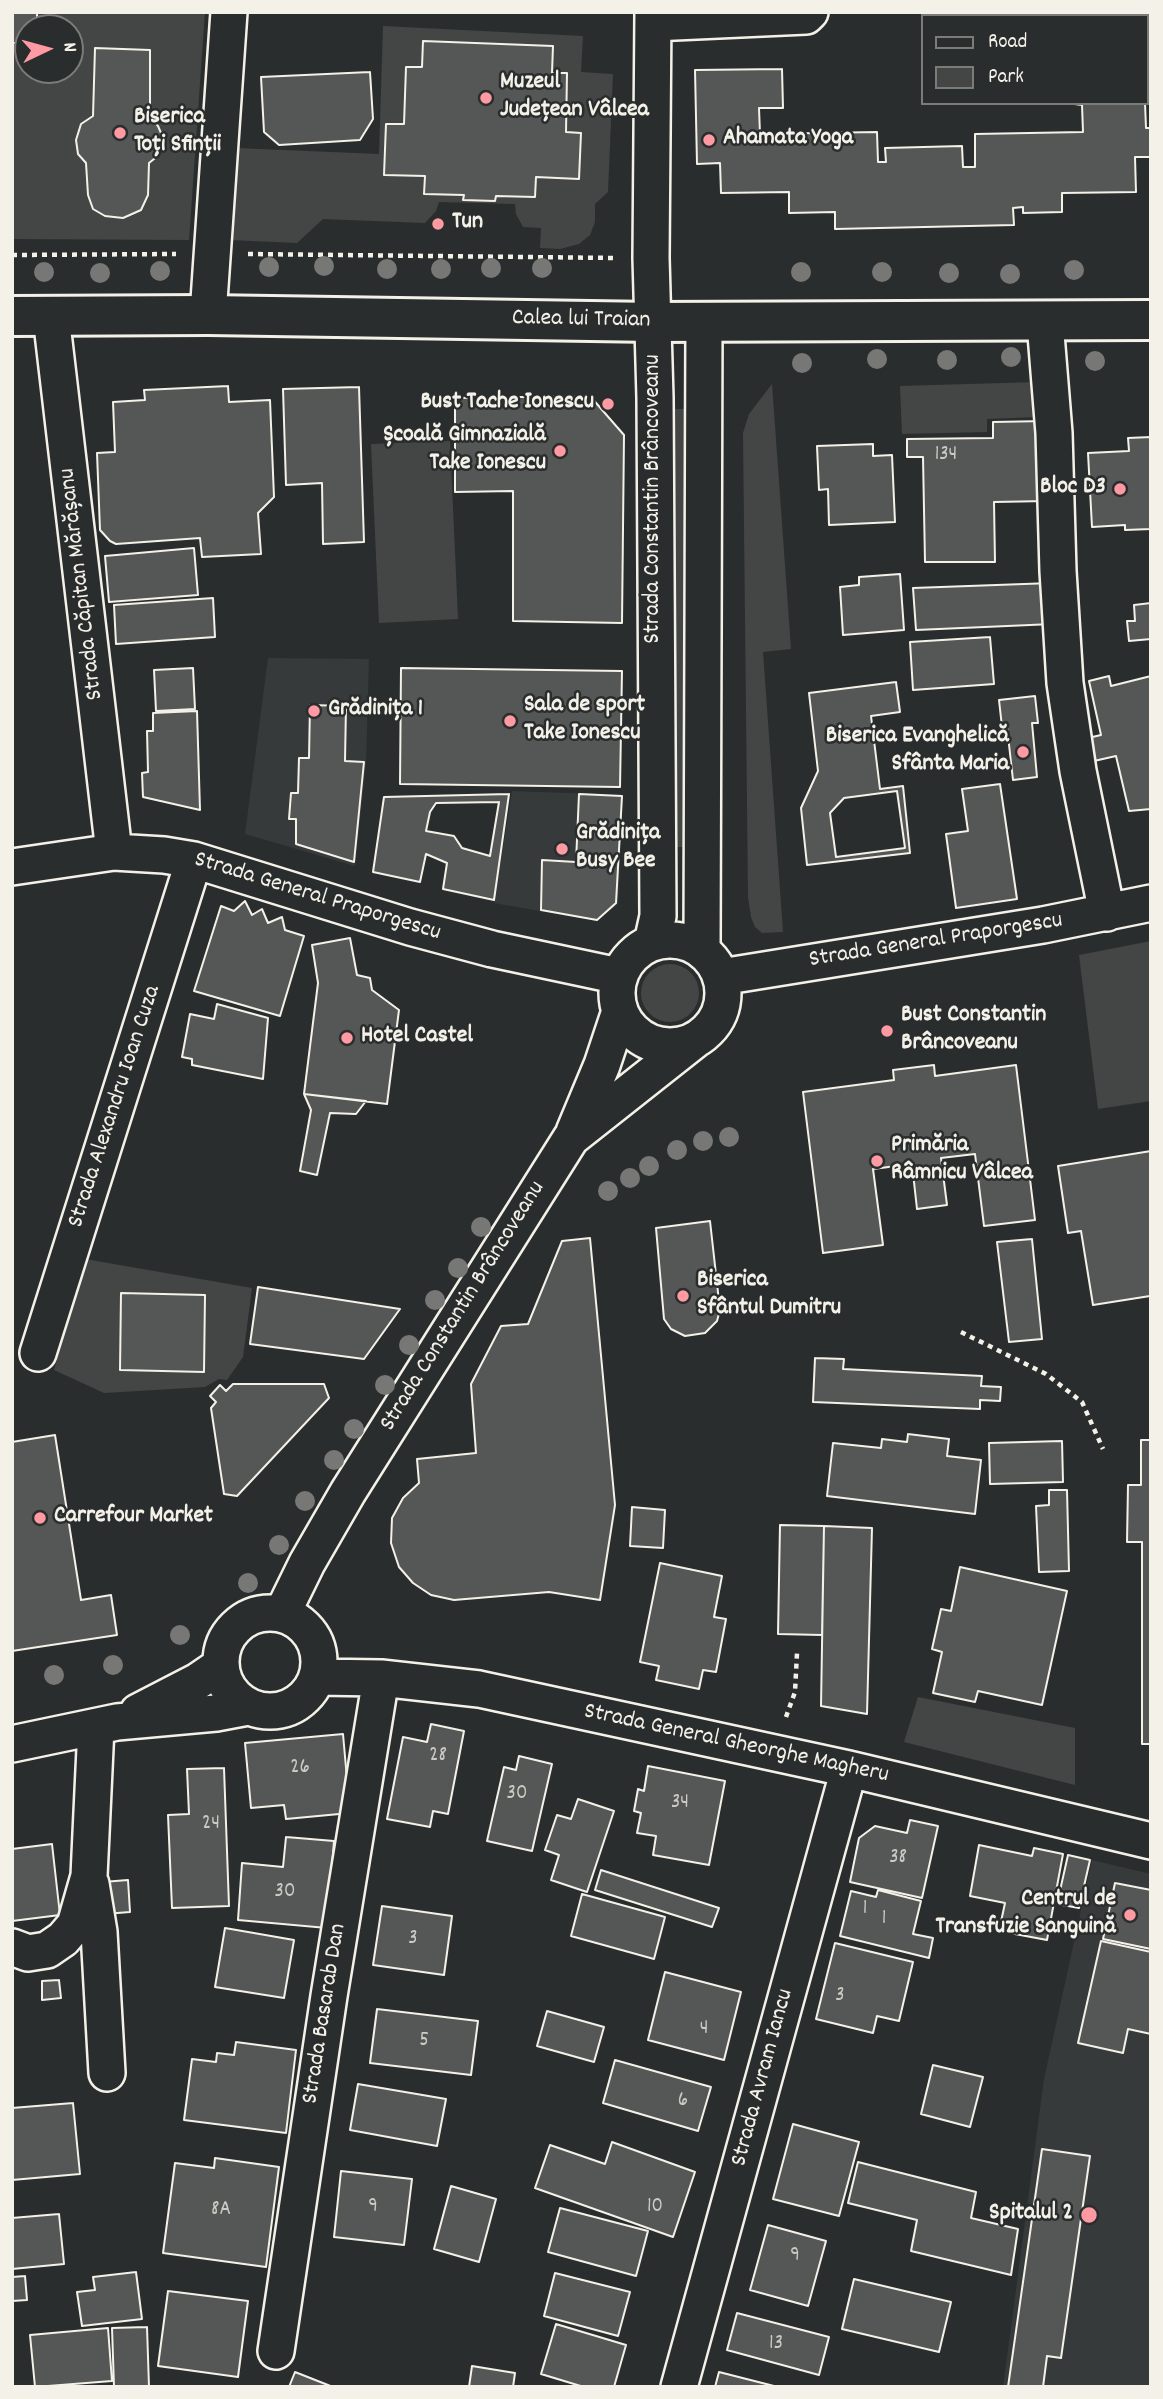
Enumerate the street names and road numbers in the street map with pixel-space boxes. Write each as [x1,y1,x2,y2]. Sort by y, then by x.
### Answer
street label: Calea lui Traian [511,305,651,337]
street label: Strada Constantin Brâncoveanu [641,354,669,644]
street label: Strada Căpitan Mărășanu [54,466,112,702]
street label: Strada General Praporgescu [190,847,444,949]
street label: Strada General Praporgescu [807,908,1065,976]
street label: Strada Alexandru Ioan Cuza [63,982,169,1232]
street label: Strada Constantin Brâncoveanu [375,1177,553,1437]
street label: Strada General Gheorghe Magheru [581,1699,891,1791]
street label: Strada Basarab Dan [298,1922,354,2106]
street label: Strada Avram Iancu [726,1986,802,2170]

